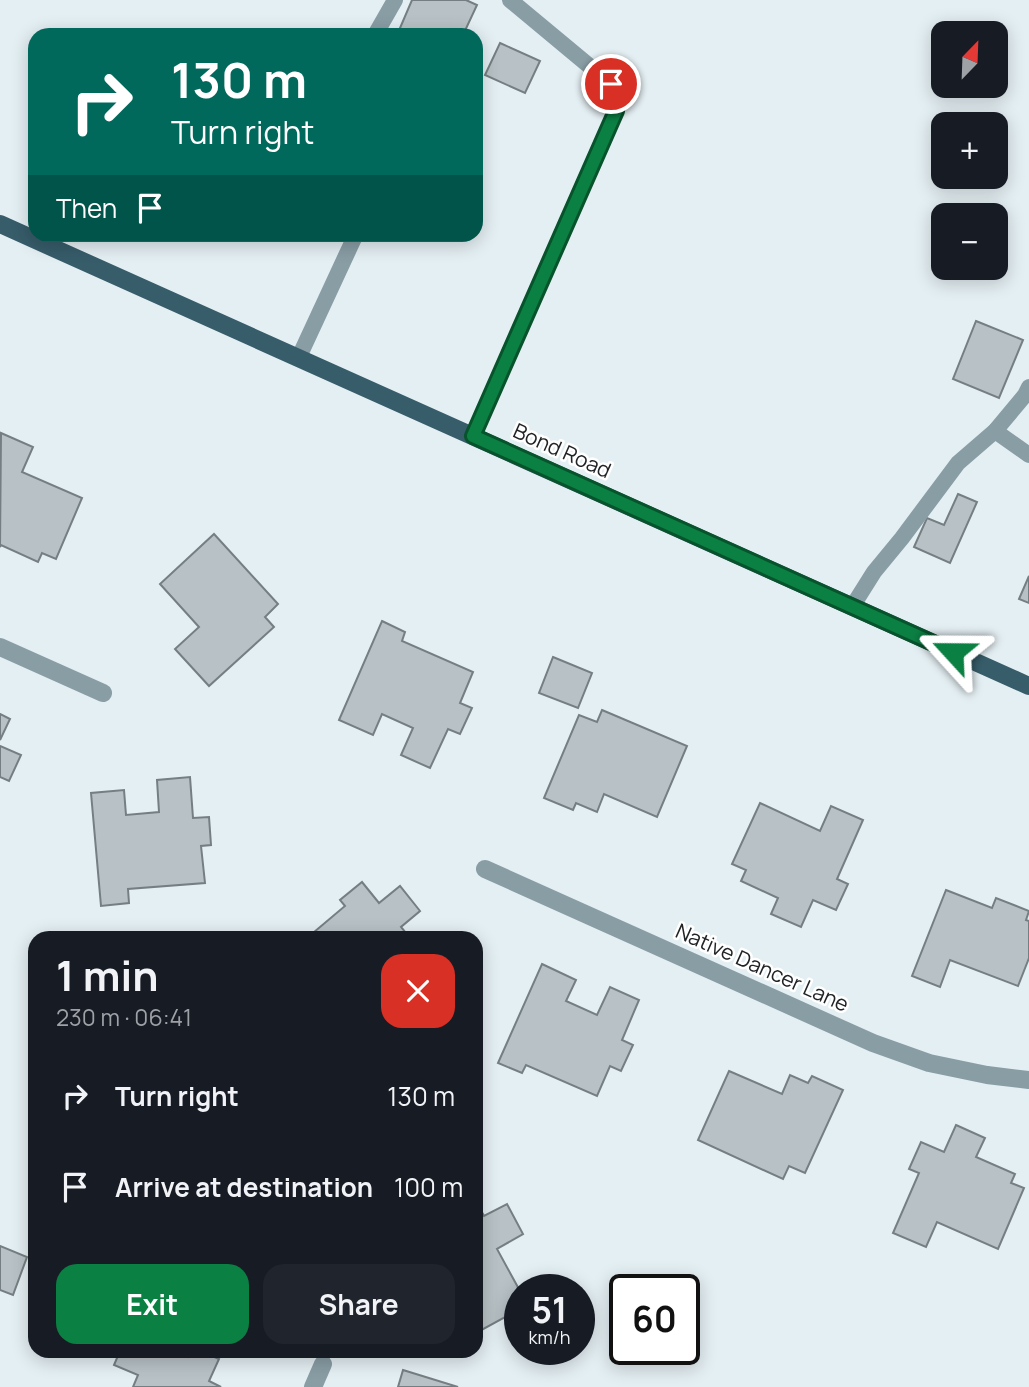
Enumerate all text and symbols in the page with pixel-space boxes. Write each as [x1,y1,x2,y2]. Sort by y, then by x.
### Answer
north arrow [931,21,1008,98]
map controls [931,21,1008,280]
text: 130 m [171,46,307,113]
pin [581,54,641,114]
icon: right [56,56,147,147]
icon: arrive [592,65,630,103]
text: Turn right [171,110,314,154]
button: + [931,112,1008,189]
icon: arrive [131,189,169,227]
text: Then [56,190,117,226]
button: − [931,203,1008,280]
street label: Bond Road [509,416,616,484]
position arrow [916,615,990,689]
street label: Native Dancer Lane [671,916,853,1018]
text: 1 min [56,946,159,1004]
button: close [381,954,455,1028]
text: 230 m · 06:41 [56,1001,192,1033]
icon: right [56,1077,94,1115]
text: Turn right [115,1078,239,1114]
text: 130 m [387,1078,455,1114]
icon: arrive [56,1168,94,1206]
text: Arrive at destination [115,1169,373,1205]
text: 100 m [394,1169,463,1205]
button: Exit [56,1264,249,1344]
button: Share [263,1264,455,1344]
speed limit sign: 60 [609,1274,700,1365]
text: 51 [532,1286,567,1334]
text: km/h [529,1325,570,1349]

